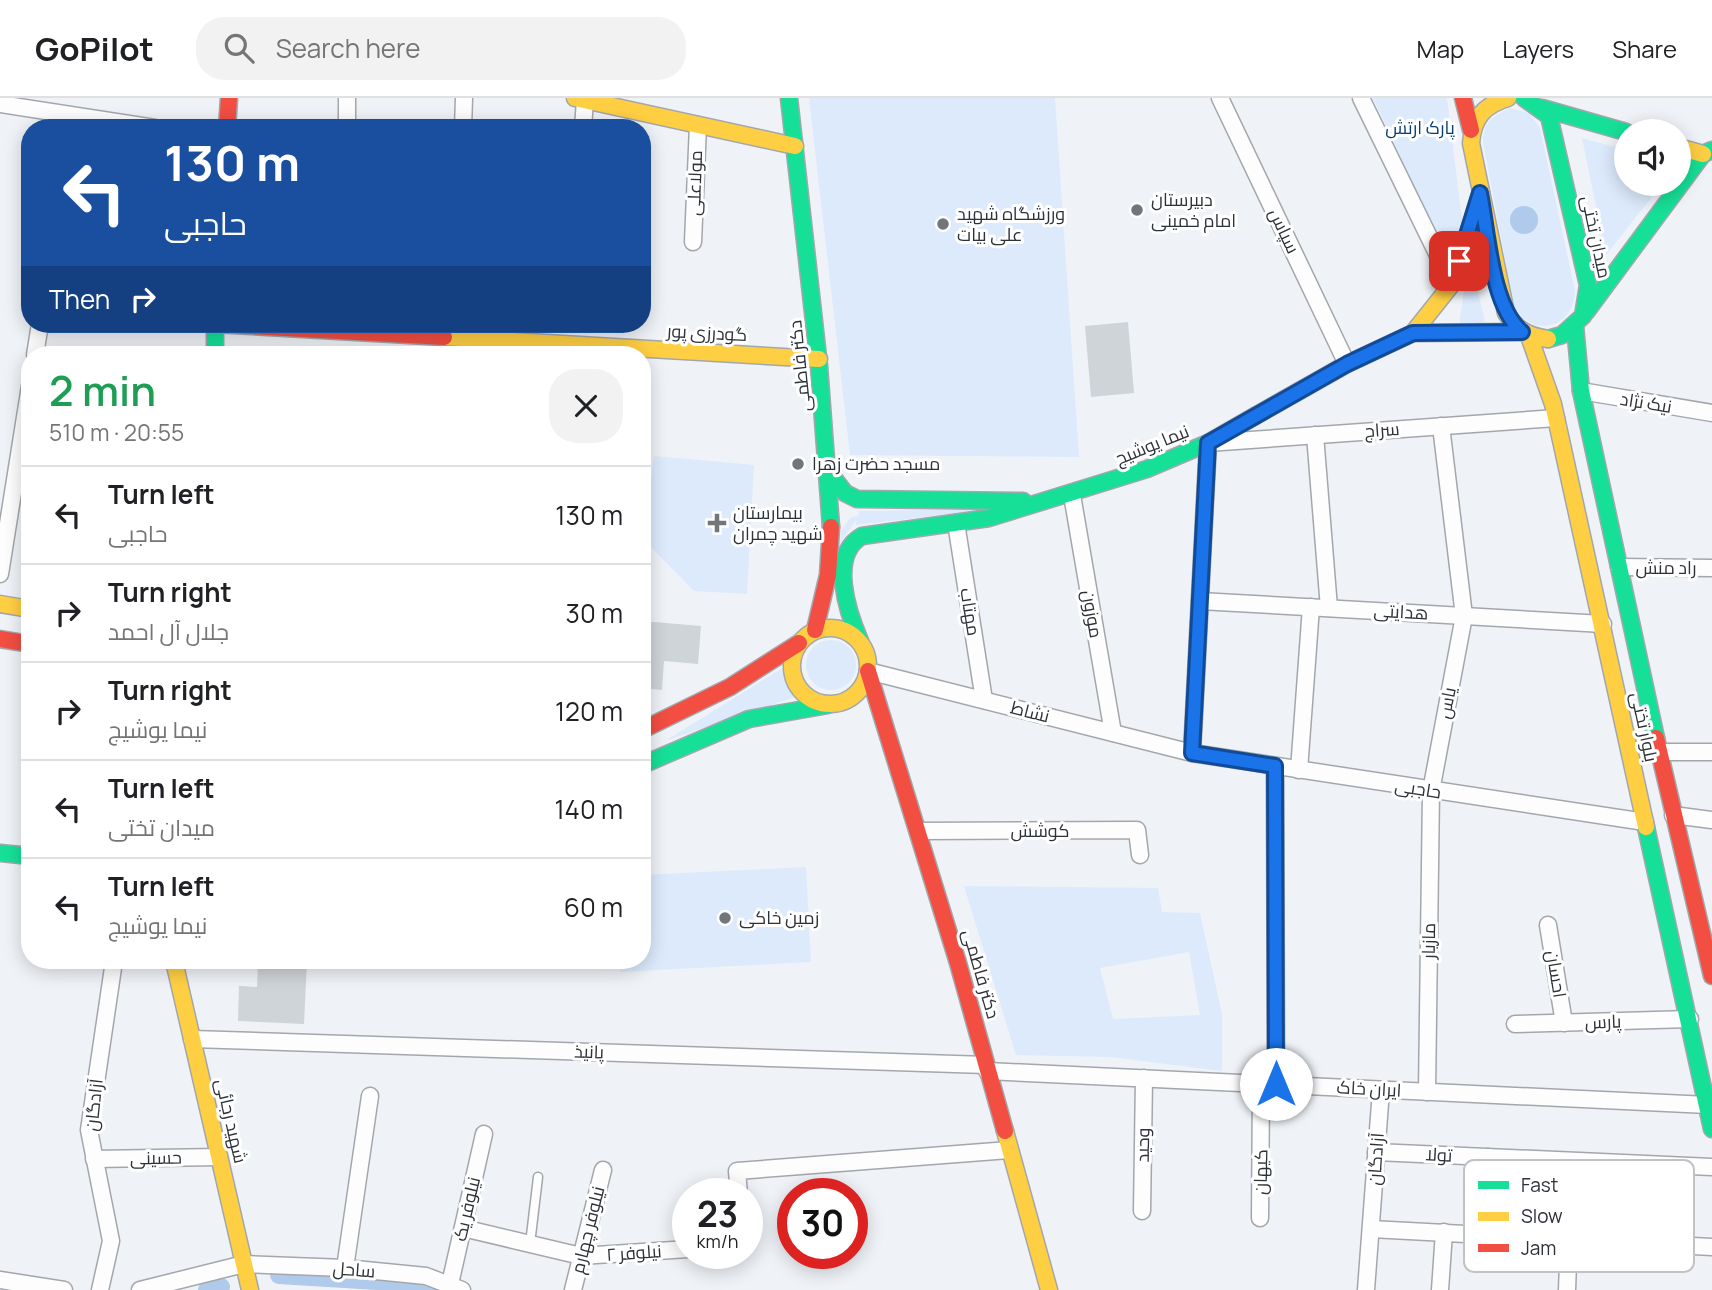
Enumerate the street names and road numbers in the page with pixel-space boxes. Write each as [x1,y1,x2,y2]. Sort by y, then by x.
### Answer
street label: مولاعلی [681,150,707,216]
street label: میدان تختی [1577,193,1617,280]
street label: سپاس [1264,204,1306,257]
street label: گودرزی پور [665,318,748,347]
street label: دکتر فاطمی [782,319,816,413]
street label: نیک نژاد [1619,386,1674,418]
street label: سراج [1364,416,1400,443]
street label: نیما یوشیج [1111,418,1193,471]
street label: راد منش [1635,555,1697,579]
street label: مهتاب [955,586,987,638]
street label: موزون [1077,588,1109,640]
street label: هدایتی [1373,598,1429,624]
street label: یاس [1431,685,1461,721]
street label: بلوار تختی [1626,690,1664,764]
street label: نشاط [1008,695,1052,727]
street label: حاجبی [1393,773,1443,804]
street label: کوشش [1011,818,1070,842]
street label: مازیار [1416,923,1440,960]
street label: دکتر فاطمی [958,926,1006,1021]
street label: احسان [1541,948,1573,999]
street label: پارس [1584,1008,1622,1035]
street label: پانیذ [574,1038,605,1065]
street label: ایران خاک [1336,1074,1402,1102]
street label: شهید رجائی [211,1076,253,1165]
street label: آزادگان [78,1077,108,1132]
street label: وحید [1130,1127,1154,1163]
street label: آزادگان [1361,1132,1389,1186]
street label: تولا [1425,1141,1453,1167]
street label: حسینی [130,1145,182,1169]
street label: کیهان [1248,1149,1272,1195]
street label: نیلوفر یک [447,1174,485,1243]
street label: نیلوفر چهارم [565,1184,610,1276]
street label: نیلوفر ۲ [605,1238,662,1266]
street label: ساحل [332,1256,376,1282]

